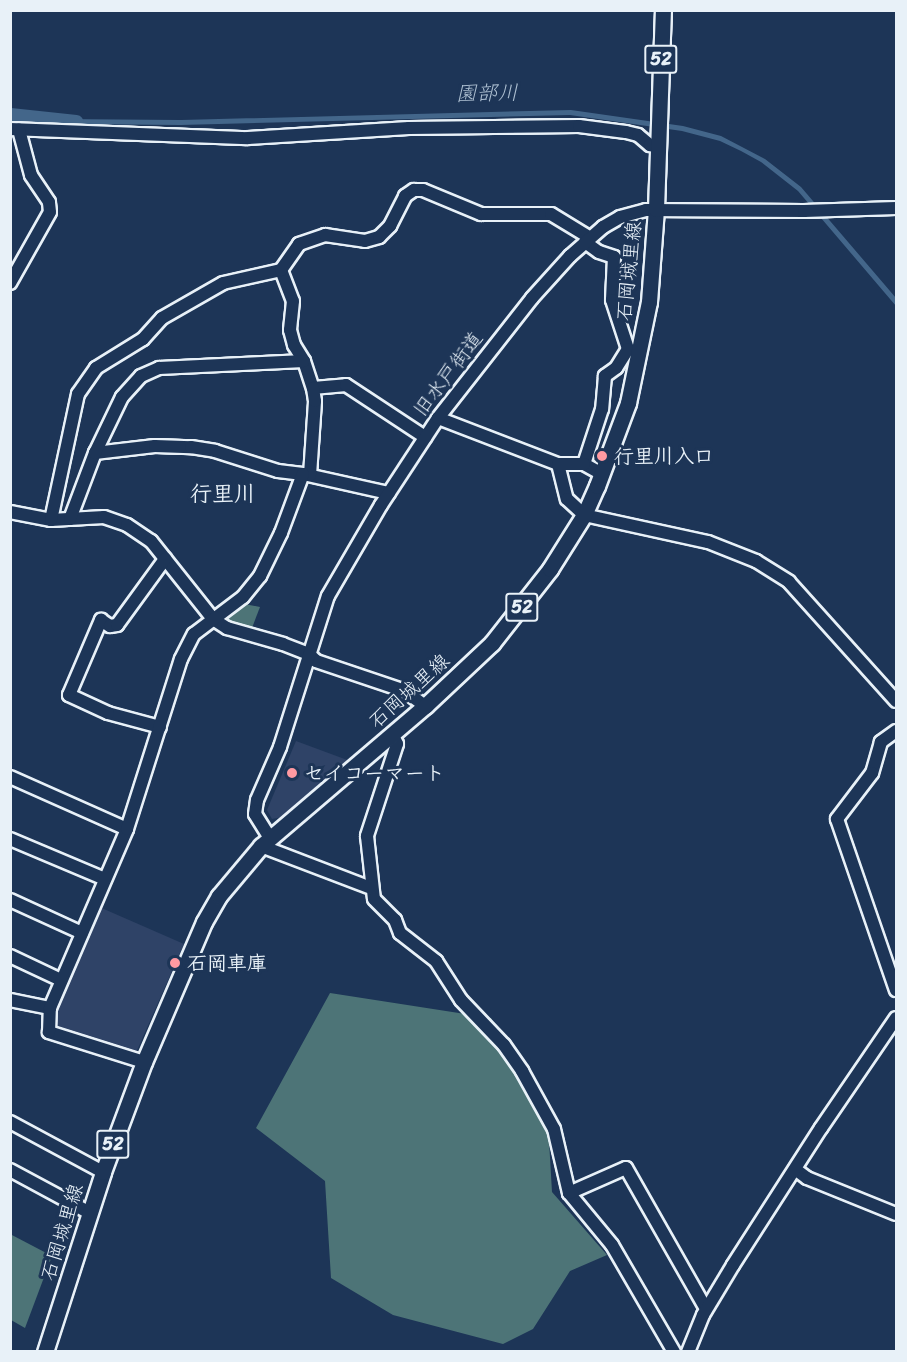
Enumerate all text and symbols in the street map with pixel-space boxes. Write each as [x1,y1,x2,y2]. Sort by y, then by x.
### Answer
road number: 52 [643,44,679,74]
water label: 園部川 [455,80,519,106]
street label: 石岡城里線 [612,220,646,322]
street label: 旧水戸街道 [408,327,488,421]
place label: 行里川入口 [614,444,714,468]
marker: 行里川入口 [595,449,609,463]
district label: 行里川 [190,481,256,507]
road number: 52 [504,592,540,622]
street label: 石岡城里線 [364,649,454,733]
place label: セイコーマート [304,761,444,785]
marker: セイコーマート [285,766,299,780]
place label: 石岡車庫 [187,951,267,975]
marker: 石岡車庫 [168,956,182,970]
road number: 52 [95,1129,131,1159]
street label: 石岡城里線 [36,1181,88,1283]

